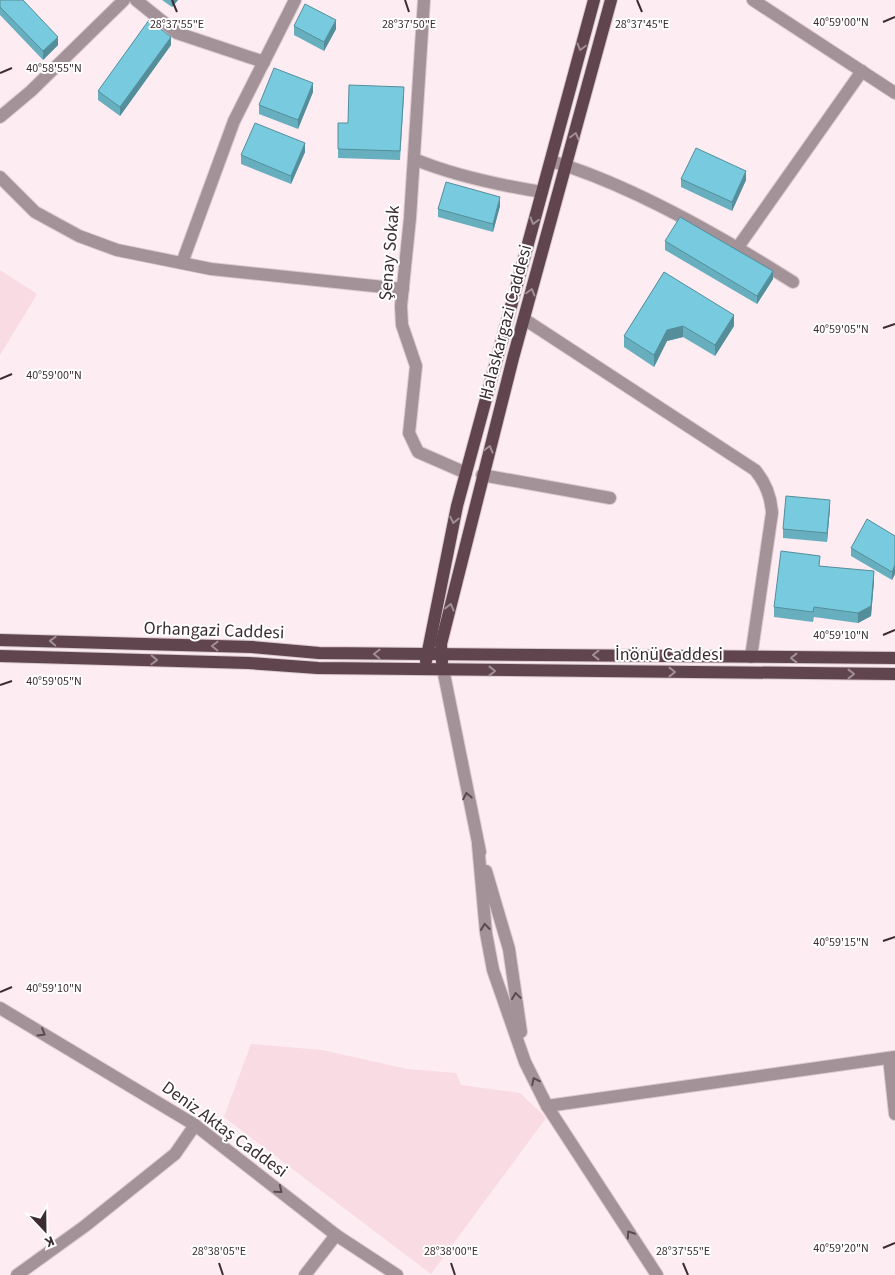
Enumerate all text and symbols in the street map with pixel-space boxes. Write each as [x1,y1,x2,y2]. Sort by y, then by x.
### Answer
text: 40°59'00"N [813,14,869,31]
text: 28°37'55"E [150,16,204,33]
text: 28°37'50"E [382,16,436,33]
text: 28°37'45"E [615,16,669,33]
one-way arrow [576,43,587,52]
text: 40°58'55"N [26,60,82,77]
one-way arrow [569,131,580,140]
street label: Şenay Sokak [373,204,406,302]
one-way arrow [530,216,540,225]
street label: Halaskargazi Caddesi [473,242,538,402]
one-way arrow [526,289,536,297]
text: 40°59'05"N [813,321,869,338]
text: 40°59'00"N [26,367,82,384]
one-way arrow [483,445,494,454]
one-way arrow [449,516,460,524]
one-way arrow [444,603,455,612]
street label: Orhangazi Caddesi [143,616,285,645]
text: 40°59'10"N [813,627,869,644]
one-way arrow [48,636,56,647]
one-way arrow [211,641,218,651]
street label: İnönü Caddesi [615,642,723,667]
one-way arrow [373,649,380,659]
one-way arrow [592,650,600,660]
one-way arrow [790,652,798,663]
one-way arrow [150,655,158,666]
one-way arrow [488,666,496,676]
one-way arrow [668,667,676,677]
one-way arrow [848,669,856,679]
text: 40°59'05"N [26,673,82,690]
one-way arrow [462,792,473,801]
one-way arrow [480,923,491,931]
text: 40°59'15"N [813,934,869,951]
text: 40°59'10"N [26,980,82,997]
one-way arrow [511,992,521,1000]
one-way arrow [36,1026,45,1036]
street label: Deniz Aktaş Caddesi [157,1075,293,1184]
one-way arrow [531,1078,541,1087]
one-way arrow [273,1184,282,1192]
north arrow [20,1205,70,1255]
text: K [41,1230,57,1252]
one-way arrow [627,1230,636,1240]
text: 40°59'20"N [813,1240,869,1257]
text: 28°38'05"E [192,1243,246,1260]
text: 28°38'00"E [424,1243,478,1260]
text: 28°37'55"E [656,1243,710,1260]

